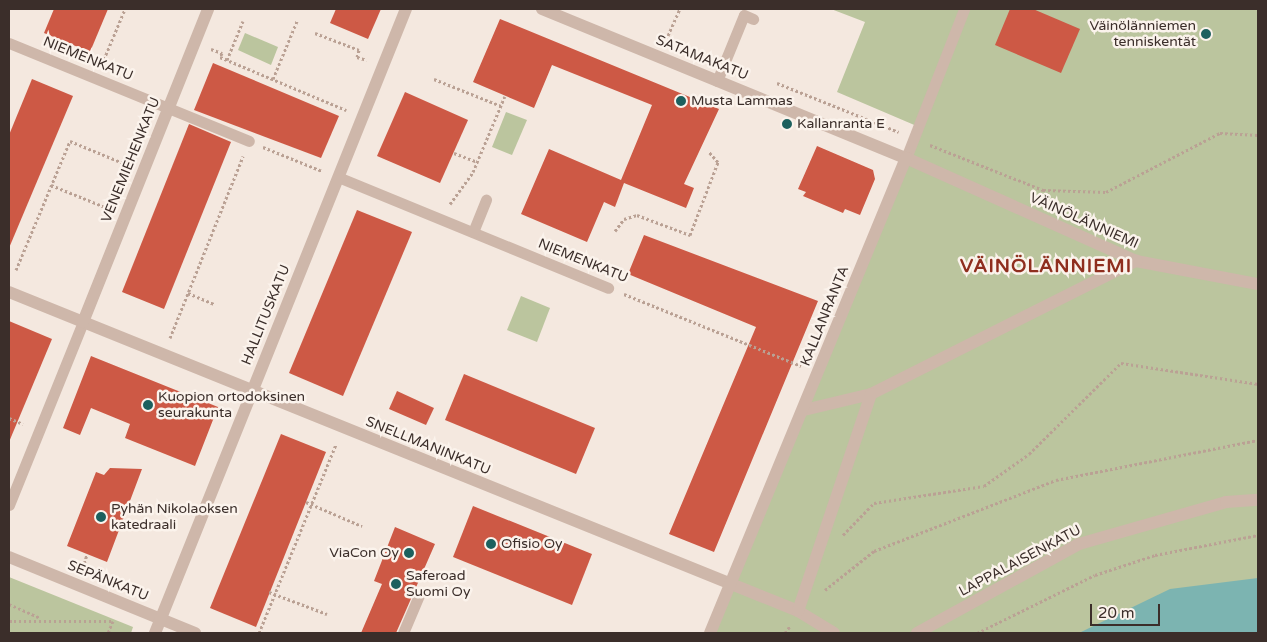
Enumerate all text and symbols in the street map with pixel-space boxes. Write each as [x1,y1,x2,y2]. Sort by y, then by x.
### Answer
place label: Väinölänniemen tenniskentät [1090,18,1196,50]
marker: Väinölänniemen tenniskentät [1200,28,1212,40]
street label: SATAMAKATU [653,32,751,84]
street label: NIEMENKATU [40,33,136,85]
place label: Musta Lammas [691,93,793,109]
street label: VENEMIEHENKATU [98,95,164,225]
marker: Musta Lammas [675,95,687,107]
place label: Kallanranta E [797,116,885,132]
marker: Kallanranta E [781,118,793,130]
street label: VÄINÖLÄNNIEMI [1027,189,1141,253]
street label: NIEMENKATU [535,235,631,287]
district label: VÄINÖLÄNNIEMI [958,256,1134,278]
street label: HALLITUSKATU [238,262,294,368]
street label: KALLANRANTA [797,263,853,369]
place label: Kuopion ortodoksinen seurakunta [158,389,305,422]
marker: Kuopion ortodoksinen seurakunta [142,399,154,411]
street label: SNELLMANINKATU [363,413,493,479]
place label: Pyhän Nikolaoksen katedraali [111,501,238,534]
marker: Pyhän Nikolaoksen katedraali [95,511,107,523]
street label: LAPPALAISENKATU [956,522,1084,600]
place label: Ofisio Oy [501,536,563,552]
marker: Ofisio Oy [485,538,497,550]
place label: ViaCon Oy [329,545,399,561]
marker: ViaCon Oy [403,547,415,559]
street label: SEPÄNKATU [65,557,151,605]
place label: Saferoad Suomi Oy [406,568,470,600]
marker: Saferoad Suomi Oy [390,578,402,590]
scale bar [1092,594,1162,626]
text: 20 m [1098,604,1135,622]

